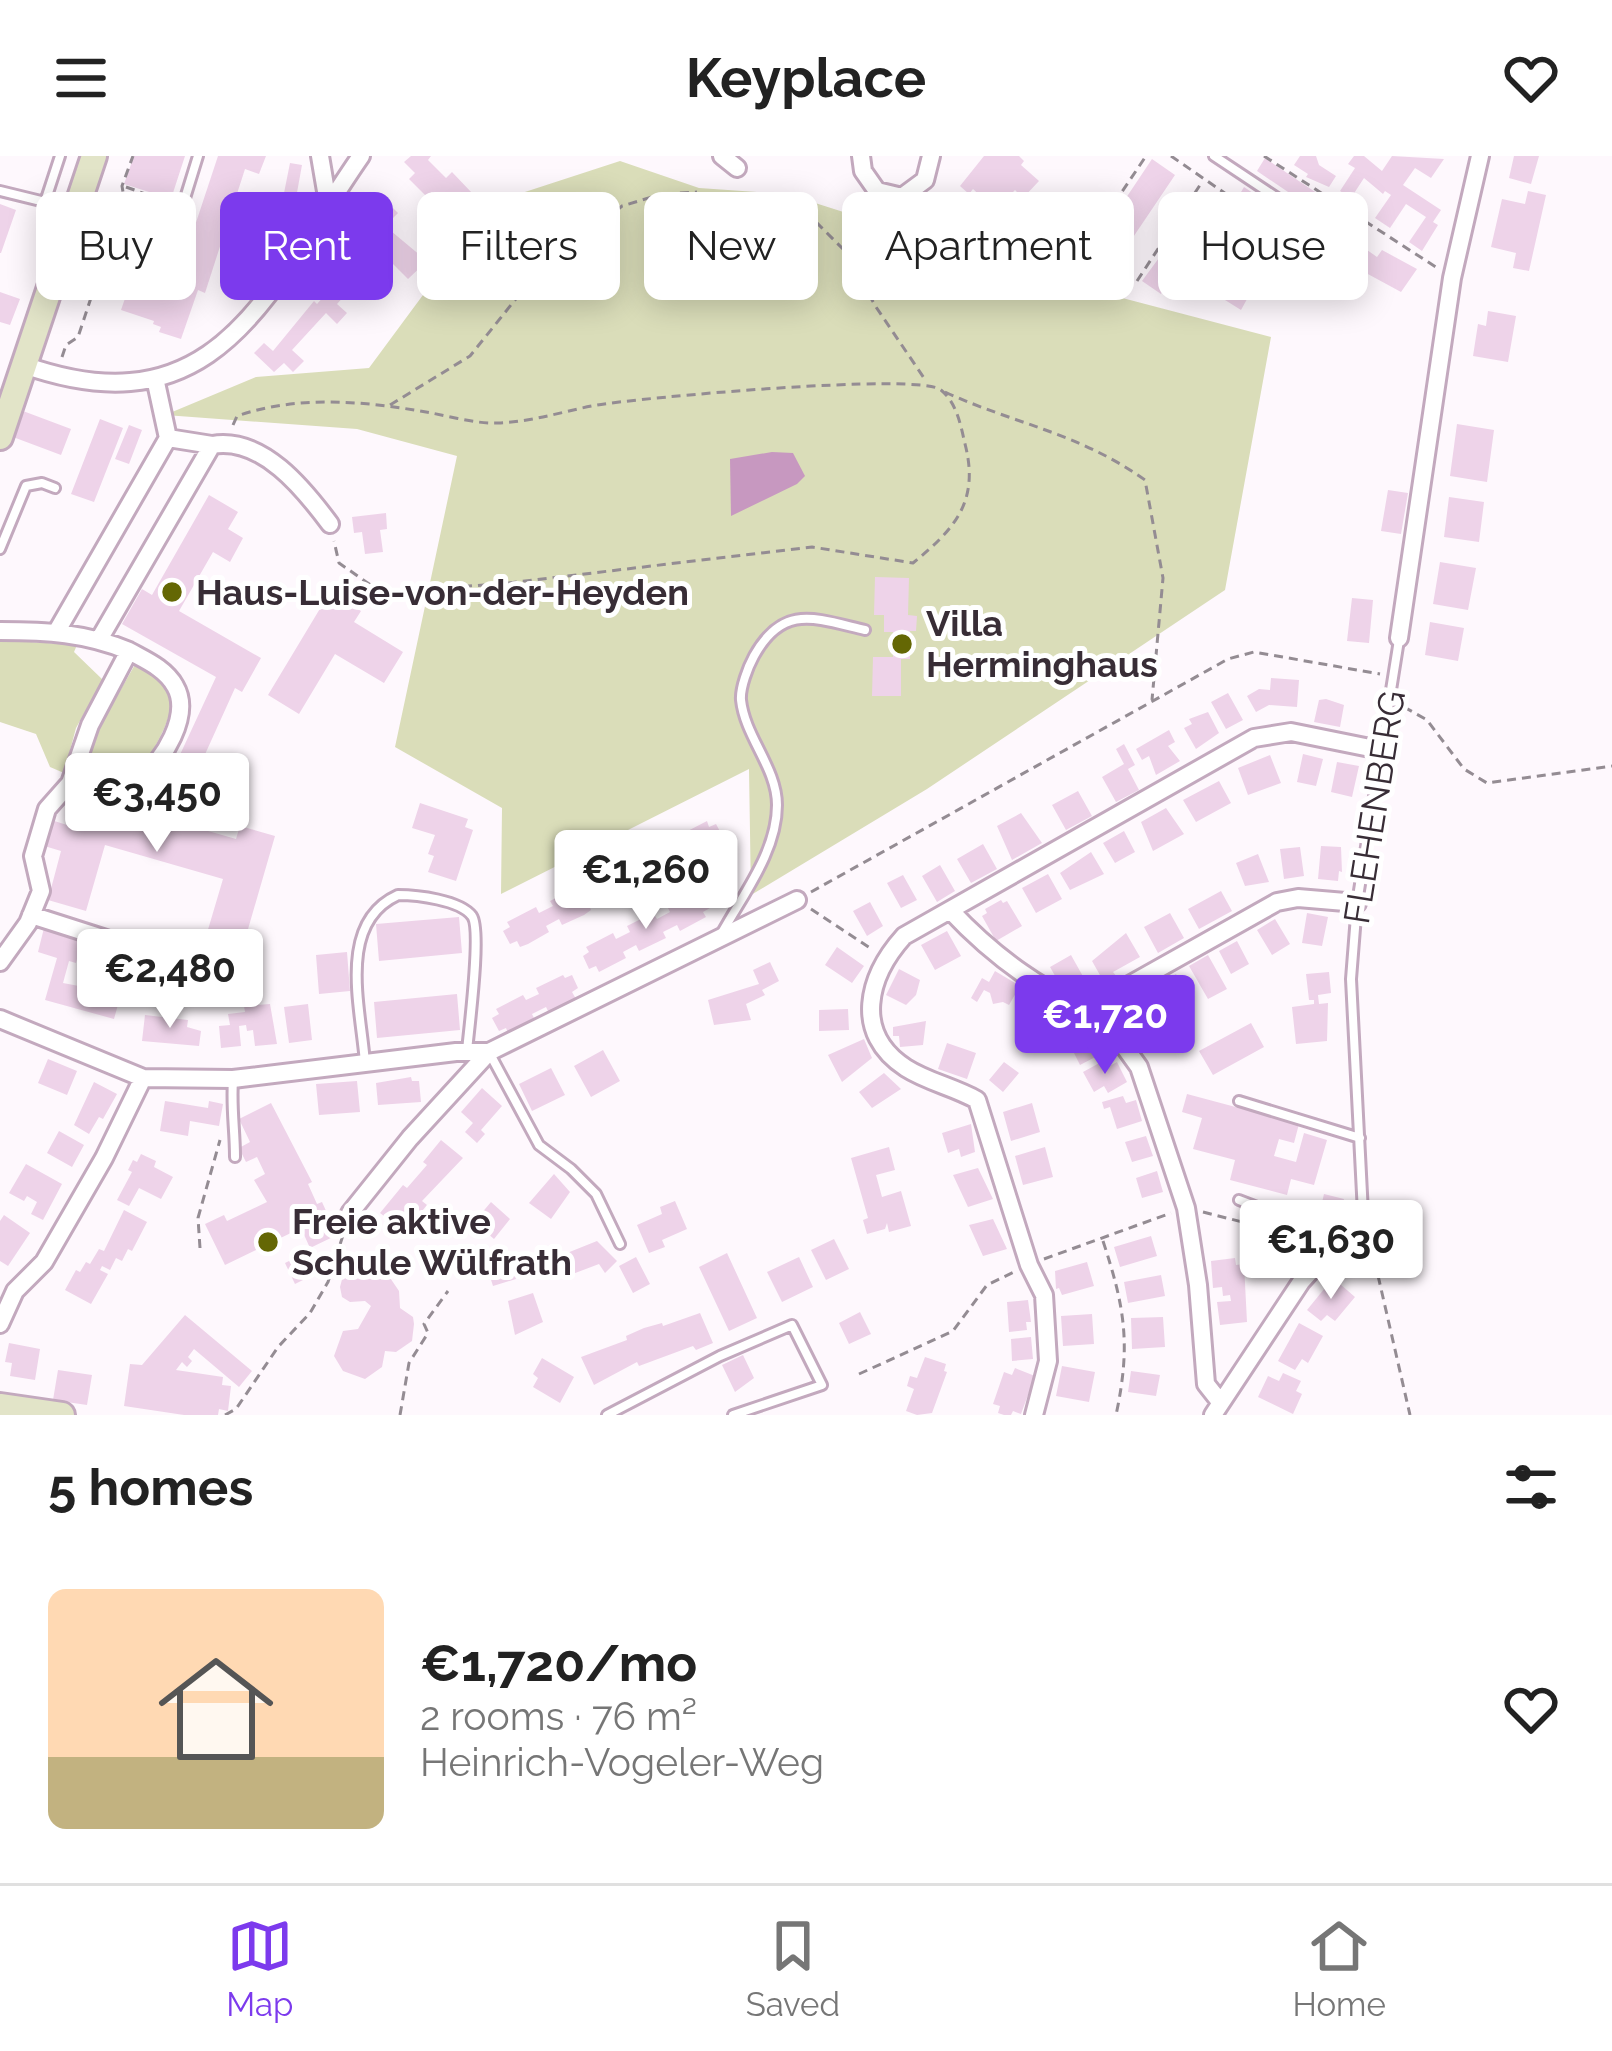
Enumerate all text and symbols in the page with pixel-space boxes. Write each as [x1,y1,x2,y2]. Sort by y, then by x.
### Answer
icon: menu [48,45,114,111]
icon: heart [1498,45,1564,111]
text: Keyplace [686,46,926,110]
chip: Buy [36,192,196,300]
chip: Rent [220,192,393,300]
chip: Filters [417,192,620,300]
chip: New [644,192,818,300]
chip: Apartment [842,192,1134,300]
chip: House [1158,192,1368,300]
place label: Haus-Luise-von-der-Heyden [196,571,689,613]
marker: Haus-Luise-von-der-Heyden [159,579,185,605]
place label: Villa Herminghaus [926,602,1158,685]
marker: Villa Herminghaus [889,631,915,657]
street label: FLEHENBERG [1335,687,1413,927]
pin: €3,450 [59,753,255,855]
text: €3,450 [92,769,222,815]
pin: €1,260 [548,830,744,932]
text: €1,260 [581,846,711,892]
pin: €2,480 [72,929,268,1031]
text: €2,480 [104,945,236,991]
pin: €1,720 [1007,975,1203,1077]
text: €1,720 [1042,991,1168,1037]
place label: Freie aktive Schule Wülfrath [292,1200,572,1283]
pin: €1,630 [1233,1200,1429,1302]
text: €1,630 [1267,1216,1395,1262]
marker: Freie aktive Schule Wülfrath [255,1229,281,1255]
icon: filters [1498,1454,1564,1520]
text: 5 homes [48,1457,253,1517]
text: €1,720/mo [420,1633,697,1693]
icon: home [144,1637,288,1781]
icon: heart [1498,1676,1564,1742]
text: 2 rooms · 76 m² [420,1693,697,1739]
text: Heinrich-Vogeler-Weg [420,1739,824,1785]
tab: Map [226,1913,293,2024]
tab: Saved [746,1913,840,2024]
tab: Home [1292,1913,1386,2024]

